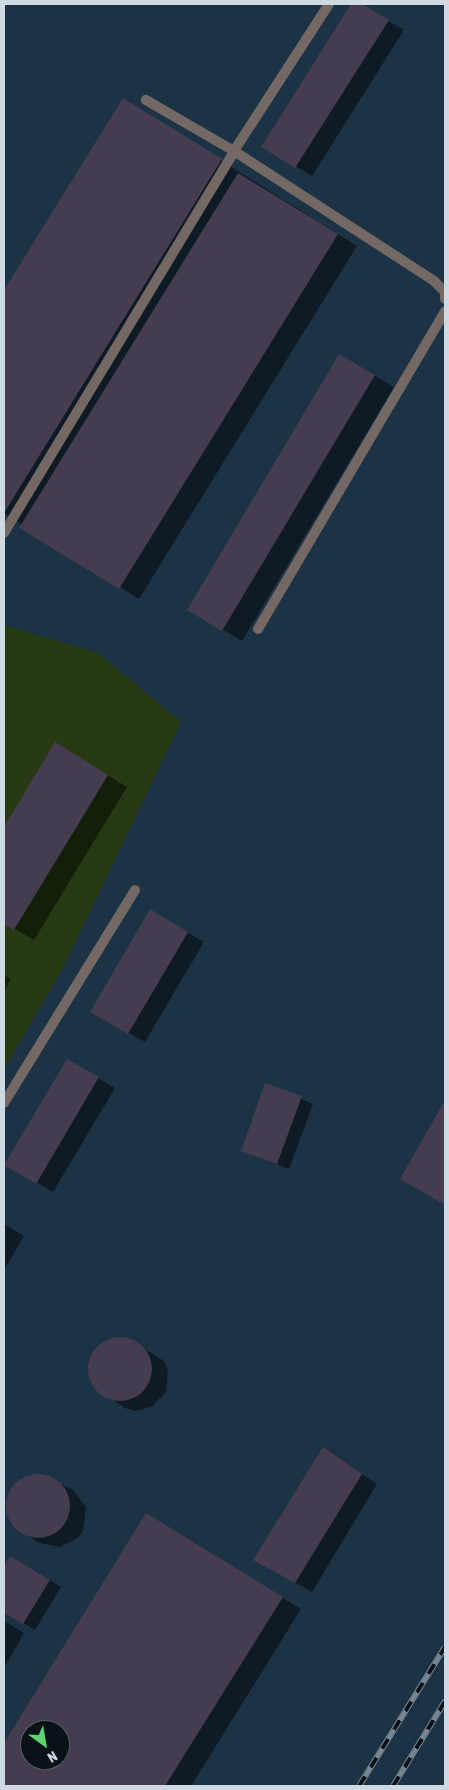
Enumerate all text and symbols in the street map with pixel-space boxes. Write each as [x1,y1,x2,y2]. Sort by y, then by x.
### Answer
north arrow [20,1720,70,1770]
text: N [45,1748,60,1766]

